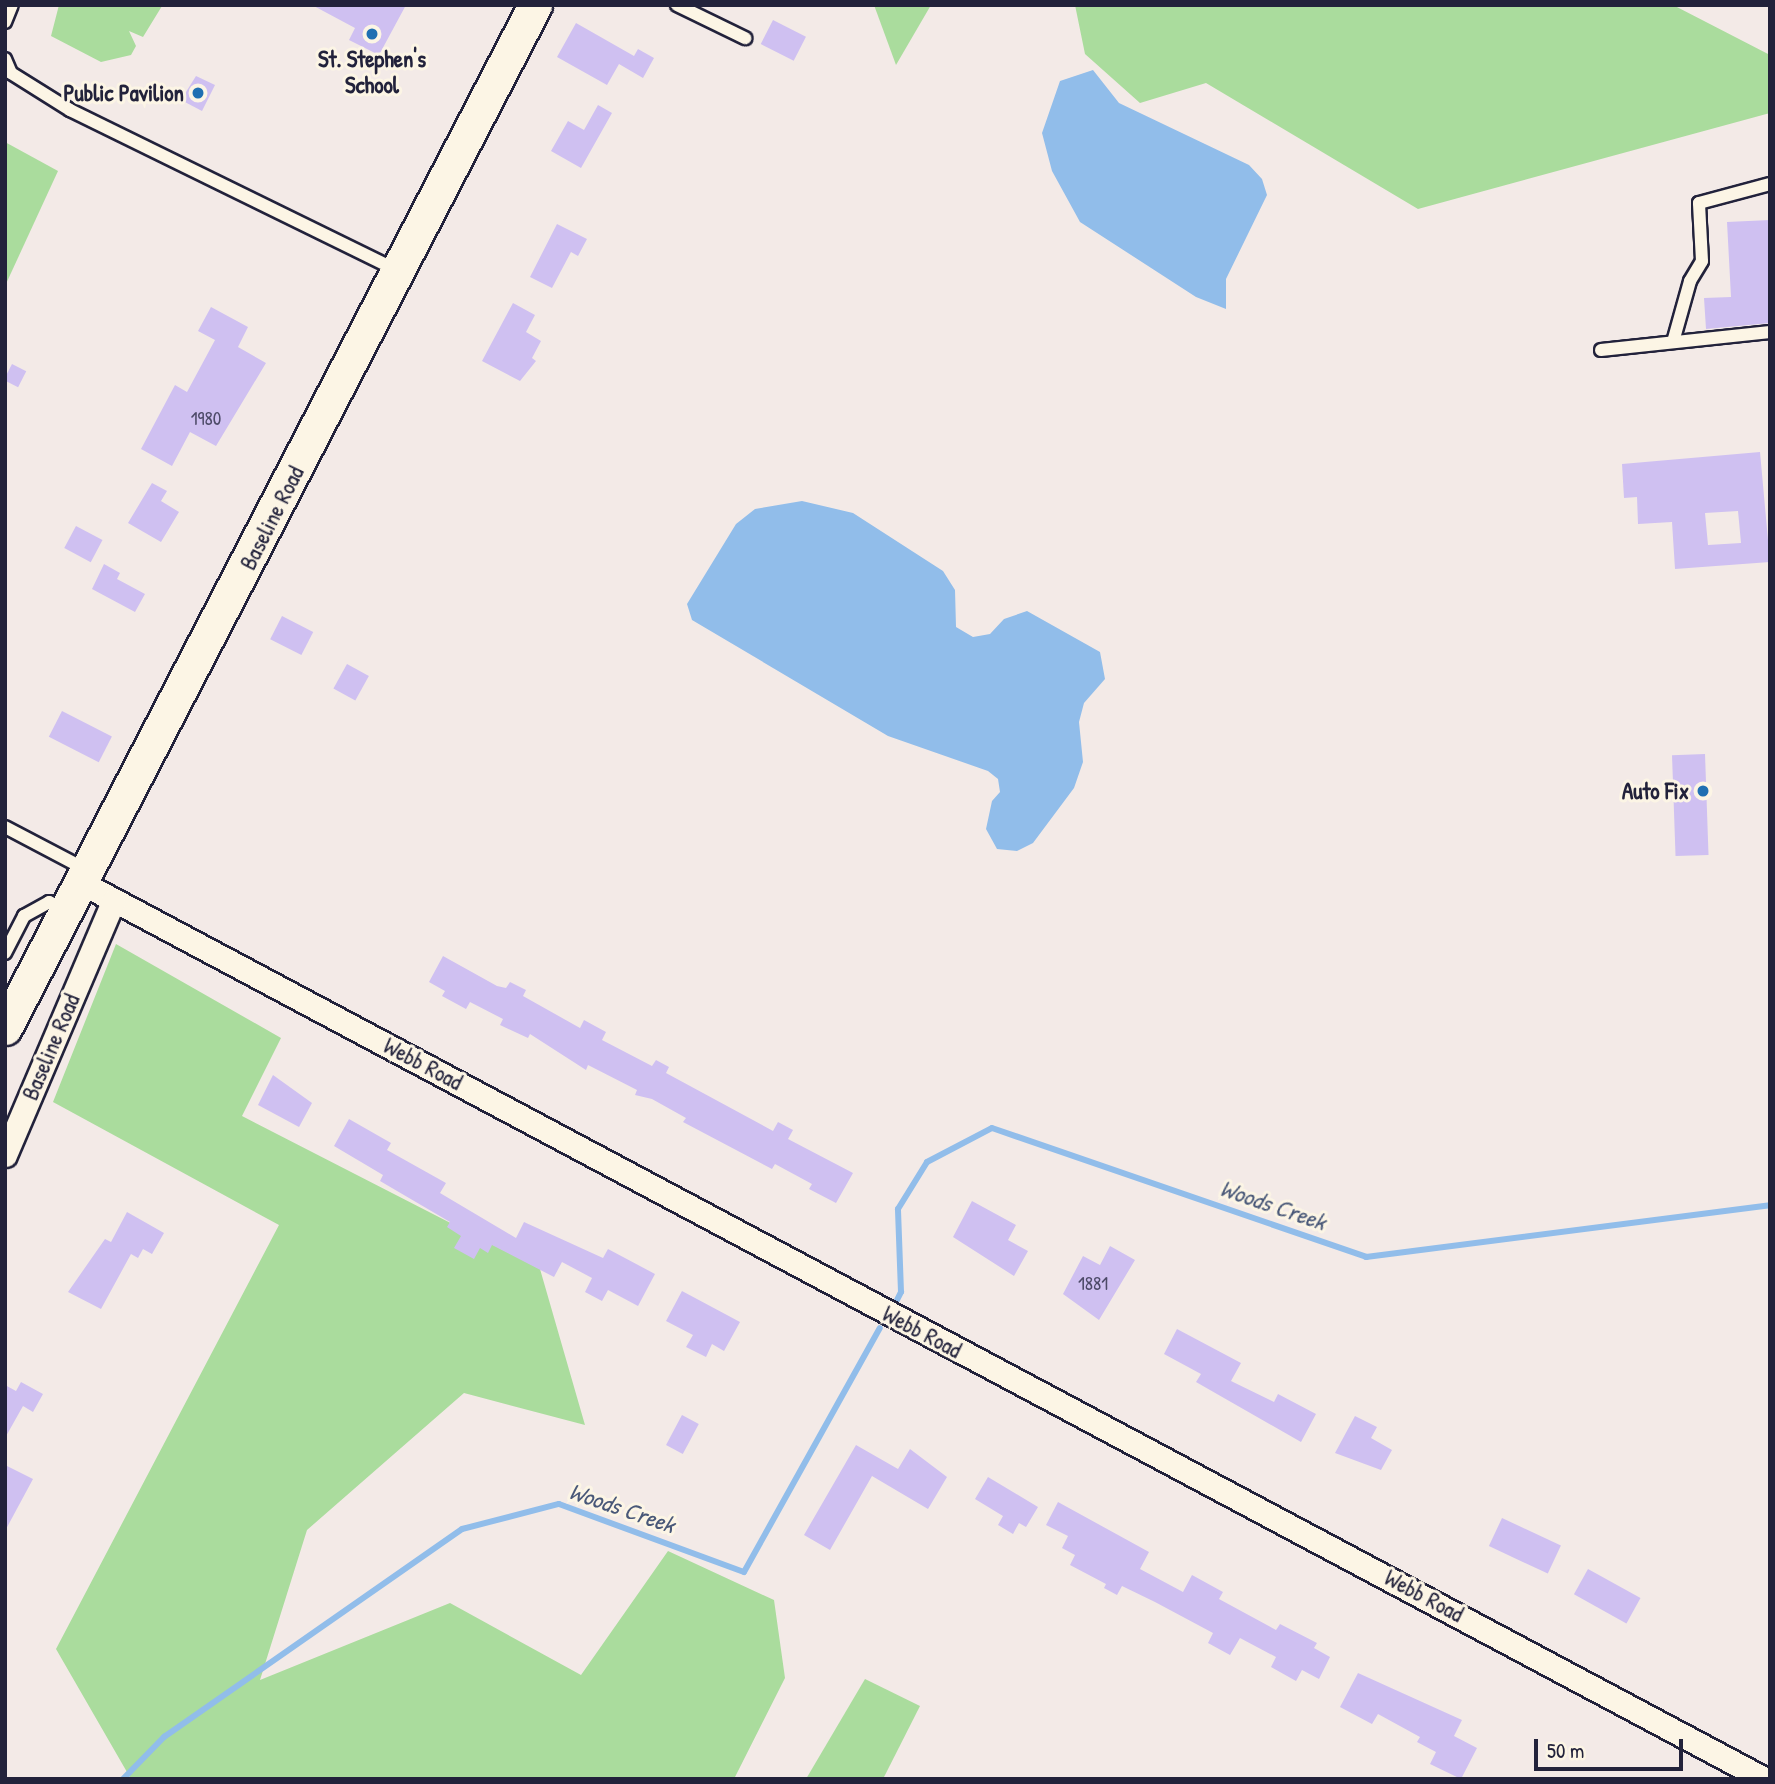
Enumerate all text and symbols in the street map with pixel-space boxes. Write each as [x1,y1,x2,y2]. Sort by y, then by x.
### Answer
marker: St. Stephen's School [364,26,380,42]
place label: St. Stephen's School [318,45,426,99]
place label: Public Pavilion [63,79,184,107]
marker: Public Pavilion [190,85,206,101]
house number: 1980 [191,408,221,430]
street label: Baseline Road [234,462,310,574]
place label: Auto Fix [1622,777,1689,805]
marker: Auto Fix [1695,783,1711,799]
street label: Baseline Road [16,990,86,1104]
street label: Webb Road [379,1032,467,1096]
water label: Woods Creek [1216,1174,1330,1236]
house number: 1881 [1078,1273,1108,1295]
street label: Webb Road [878,1300,966,1364]
water label: Woods Creek [565,1477,679,1539]
street label: Webb Road [1380,1564,1468,1628]
scale bar [1537,1724,1686,1768]
text: 50 m [1547,1736,1584,1765]

